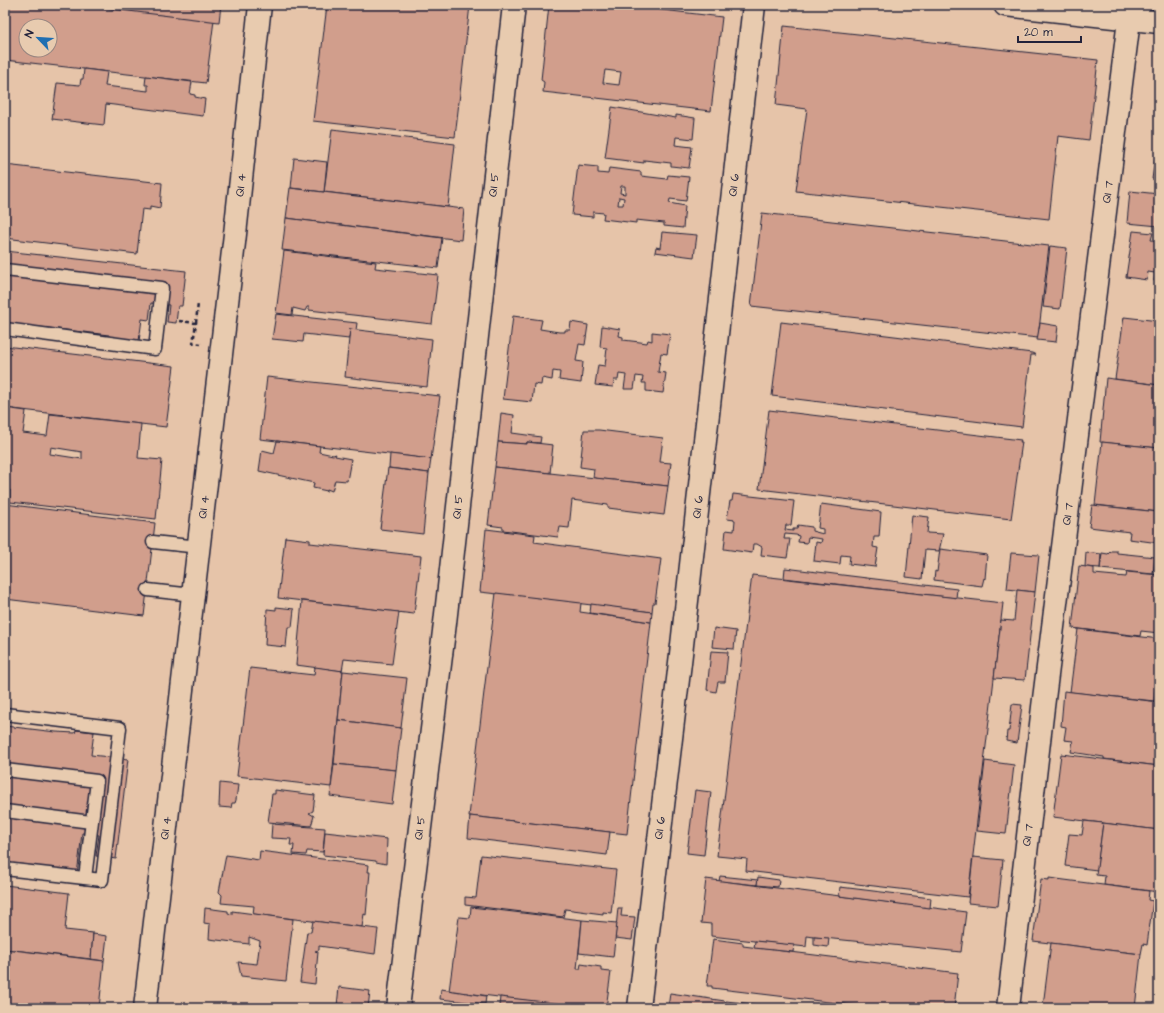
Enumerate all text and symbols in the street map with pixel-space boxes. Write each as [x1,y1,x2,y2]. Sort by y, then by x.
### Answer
north arrow [18,18,58,58]
scale bar [1018,18,1081,44]
text: 20 m [1024,24,1053,41]
text: N [21,28,38,40]
street label: QI 5 [484,172,504,198]
street label: QI 6 [724,172,744,197]
street label: QI 4 [231,173,251,197]
street label: QI 7 [1098,179,1118,204]
street label: QI 4 [194,494,214,520]
street label: QI 5 [448,494,468,520]
street label: QI 6 [688,494,708,519]
street label: QI 7 [1058,501,1078,526]
street label: QI 4 [156,815,176,841]
street label: QI 5 [410,815,430,841]
street label: QI 6 [650,815,670,840]
street label: QI 7 [1018,822,1038,847]

